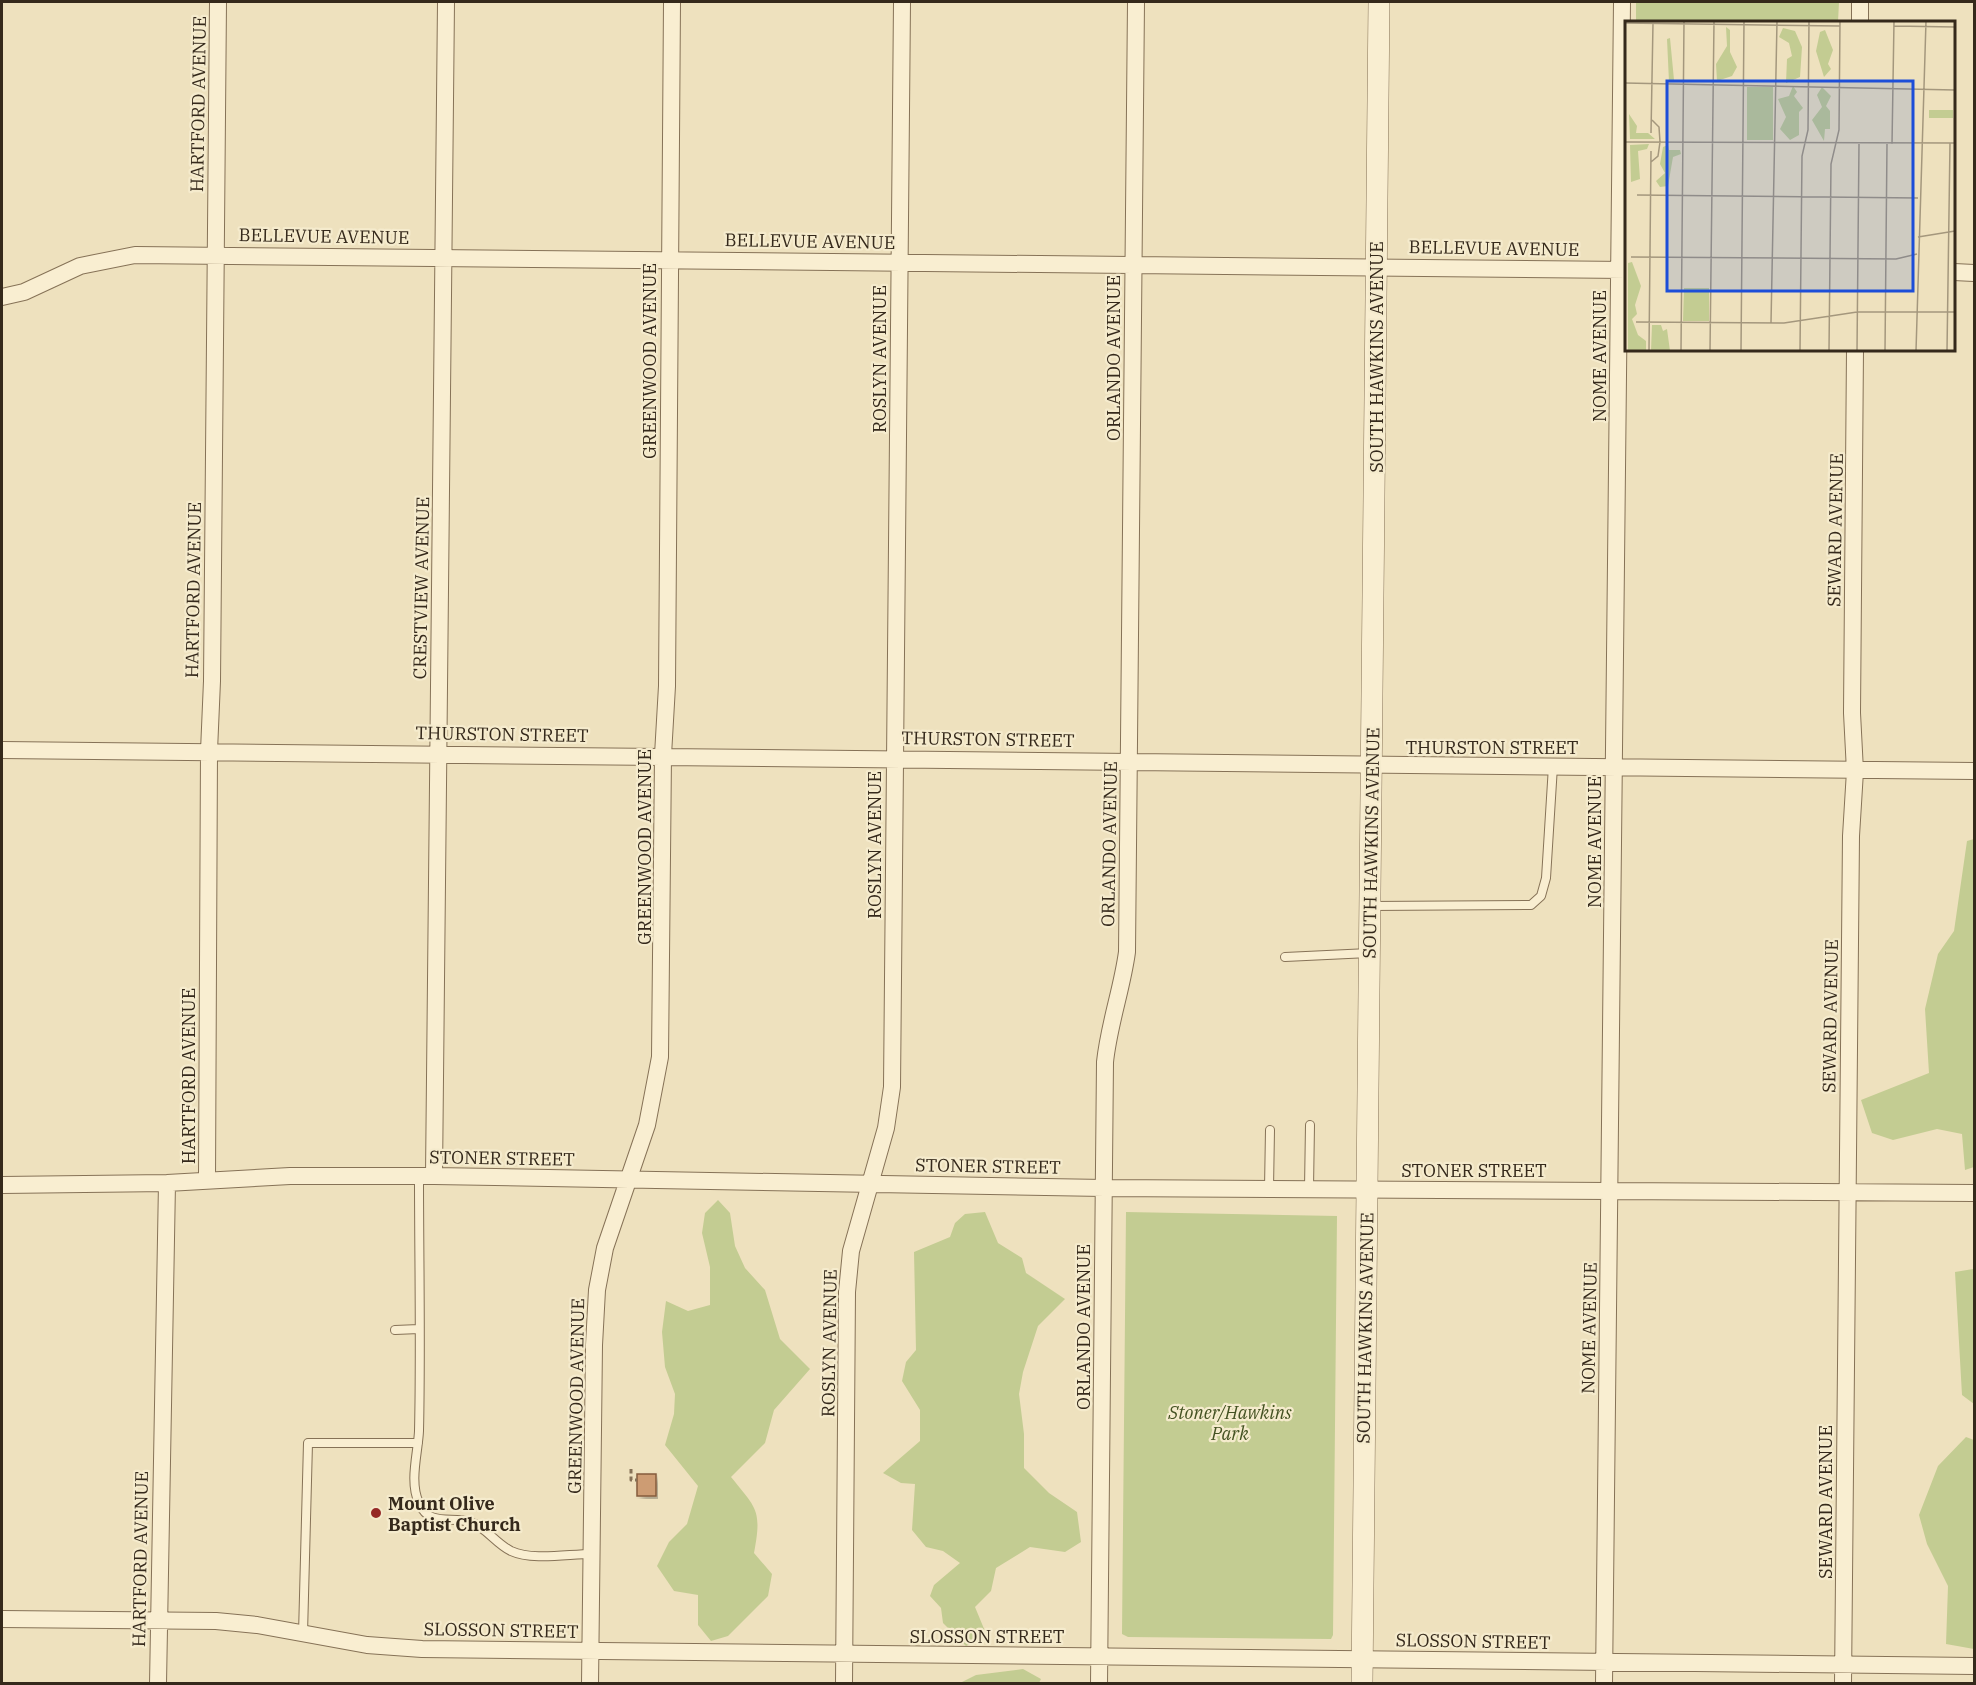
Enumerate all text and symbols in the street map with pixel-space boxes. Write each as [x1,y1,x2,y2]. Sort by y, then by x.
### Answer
street label: HARTFORD AVENUE [185,16,211,192]
inset map [1625,21,1955,351]
street label: BELLEVUE AVENUE [238,223,410,249]
street label: BELLEVUE AVENUE [724,228,896,254]
street label: BELLEVUE AVENUE [1408,235,1580,261]
street label: SOUTH HAWKINS AVENUE [1365,241,1388,473]
street label: GREENWOOD AVENUE [638,263,661,459]
street label: ORLANDO AVENUE [1102,275,1125,441]
street label: ROSLYN AVENUE [868,285,891,433]
street label: NOME AVENUE [1588,290,1611,422]
street label: SEWARD AVENUE [1822,453,1848,607]
street label: CRESTVIEW AVENUE [408,496,434,680]
street label: HARTFORD AVENUE [180,502,206,678]
street label: THURSTON STREET [415,721,589,747]
street label: THURSTON STREET [901,726,1075,752]
street label: SOUTH HAWKINS AVENUE [1357,727,1385,959]
street label: THURSTON STREET [1405,736,1579,759]
street label: GREENWOOD AVENUE [633,749,656,945]
street label: ORLANDO AVENUE [1096,761,1122,927]
street label: ROSLYN AVENUE [863,771,886,919]
street label: NOME AVENUE [1583,776,1606,908]
street label: SEWARD AVENUE [1817,939,1843,1093]
street label: HARTFORD AVENUE [177,988,200,1164]
street label: STONER STREET [429,1145,575,1171]
street label: STONER STREET [915,1153,1061,1179]
street label: STONER STREET [1401,1159,1547,1182]
street label: SOUTH HAWKINS AVENUE [1351,1212,1379,1444]
street label: ORLANDO AVENUE [1072,1244,1095,1410]
street label: NOME AVENUE [1576,1262,1602,1394]
street label: ROSLYN AVENUE [816,1269,842,1417]
street label: GREENWOOD AVENUE [563,1298,589,1494]
park label: Stoner/Hawkins Park [1167,1401,1292,1445]
street label: SEWARD AVENUE [1814,1425,1837,1579]
street label: HARTFORD AVENUE [127,1471,153,1647]
place label: Mount Olive Baptist Church [388,1492,521,1536]
marker: Mount Olive Baptist Church [369,1506,383,1520]
street label: SLOSSON STREET [423,1617,579,1643]
street label: SLOSSON STREET [909,1625,1065,1648]
street label: SLOSSON STREET [1395,1628,1551,1654]

